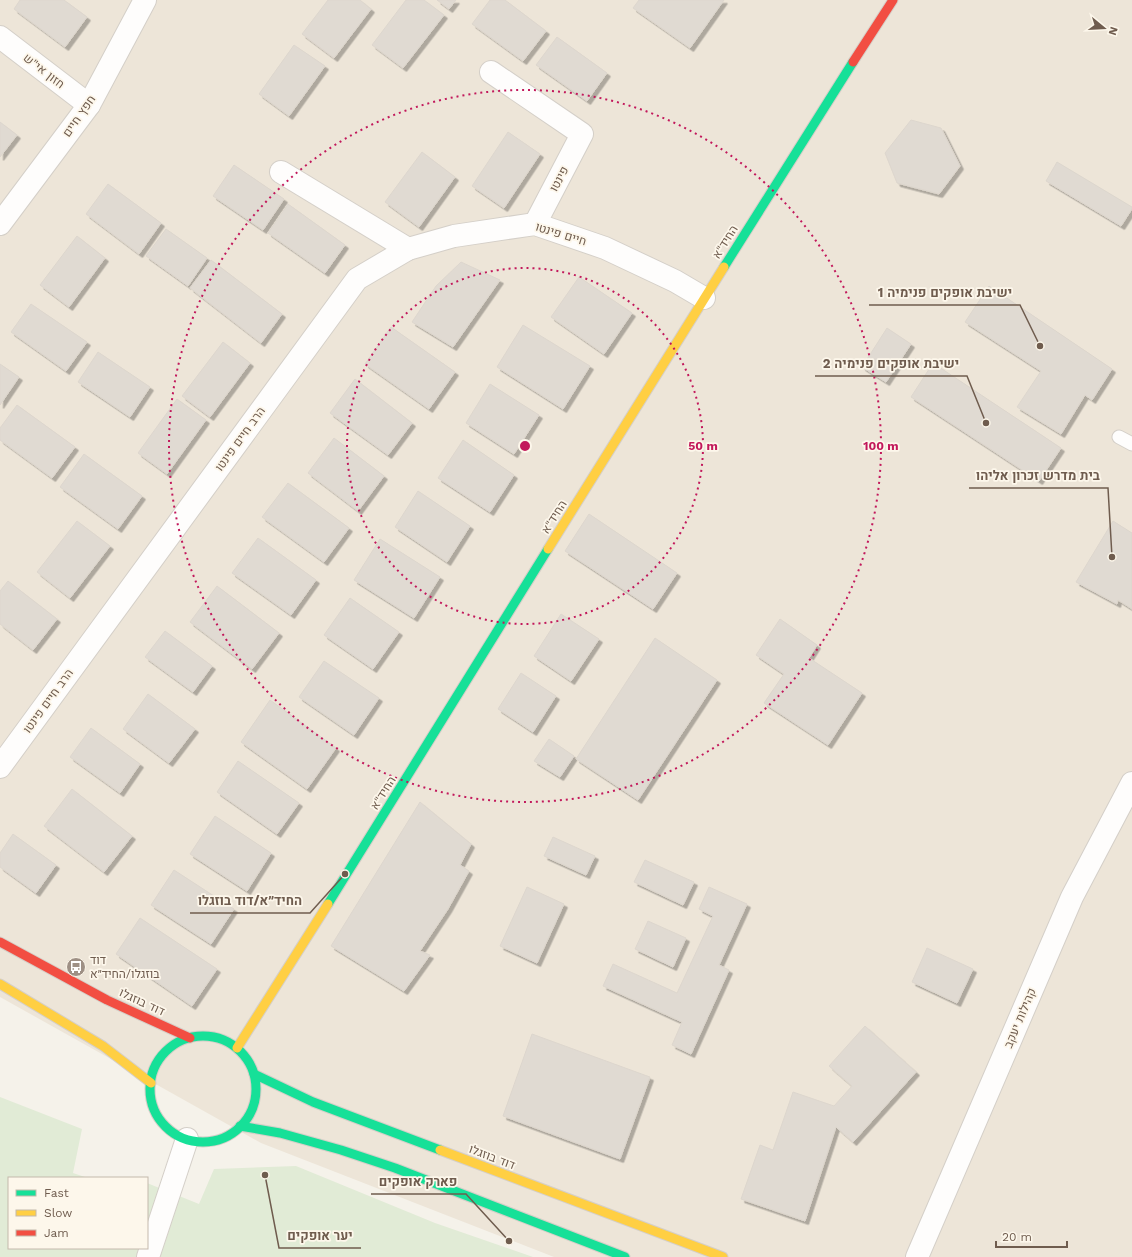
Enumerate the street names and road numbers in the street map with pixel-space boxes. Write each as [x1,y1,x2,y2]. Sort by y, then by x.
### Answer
street label: חזון אי"ש [21,51,67,91]
street label: חפץ חיים [60,93,98,139]
street label: פינטו [547,164,571,194]
street label: חיים פינטו [534,220,588,248]
street label: החיד"א [709,223,741,261]
street label: הרב חיים פינטו [212,404,268,474]
street label: החיד"א [538,498,570,536]
street label: הרב חיים פינטו [20,666,76,736]
street label: החיד"א [367,774,399,812]
street label: דוד בוזגלו [117,985,167,1019]
street label: קהילות יעקב [1001,986,1039,1050]
street label: דוד בוזגלו [467,1142,517,1172]

